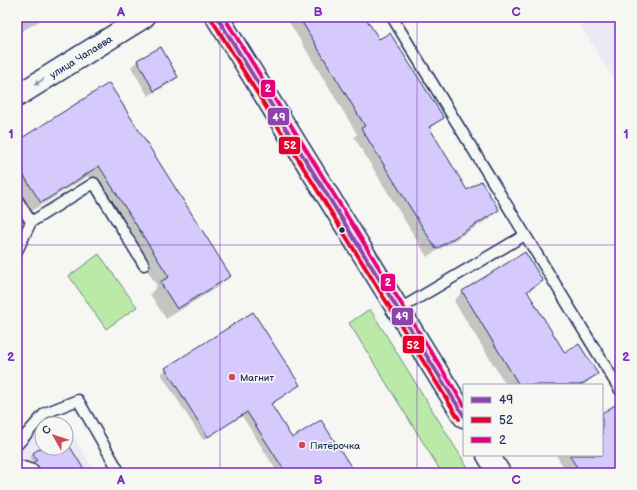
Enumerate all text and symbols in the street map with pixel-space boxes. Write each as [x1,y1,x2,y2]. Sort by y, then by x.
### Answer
text: A [116,4,125,20]
text: B [313,4,323,20]
text: C [511,4,521,20]
street label: улица Чапаева [48,33,115,81]
one-way arrow [34,78,44,86]
line badge: 2 [260,79,276,98]
text: 2 [265,82,272,95]
line badge: 49 [267,107,290,126]
text: 49 [273,111,285,124]
text: 1 [8,126,14,142]
text: 1 [623,126,629,142]
line badge: 52 [278,136,301,155]
text: 52 [284,139,297,152]
unlabelled marker [337,225,347,235]
line badge: 2 [380,273,396,292]
text: 2 [385,276,392,289]
line badge: 49 [391,307,414,326]
text: 49 [396,310,408,323]
line badge: 52 [402,335,425,354]
text: 52 [407,339,420,352]
text: 2 [7,349,15,365]
text: 2 [622,349,630,365]
marker: Магнит [227,372,237,382]
place label: Магнит [240,372,274,384]
legend [463,384,603,456]
text: 49 [499,393,513,408]
text: 52 [499,413,513,428]
north arrow [34,416,74,456]
text: С [39,423,54,437]
text: 2 [499,433,506,448]
marker: Пятёрочка [297,440,307,450]
place label: Пятёрочка [310,440,360,452]
text: A [116,472,125,488]
text: B [313,472,323,488]
text: C [511,472,521,488]

